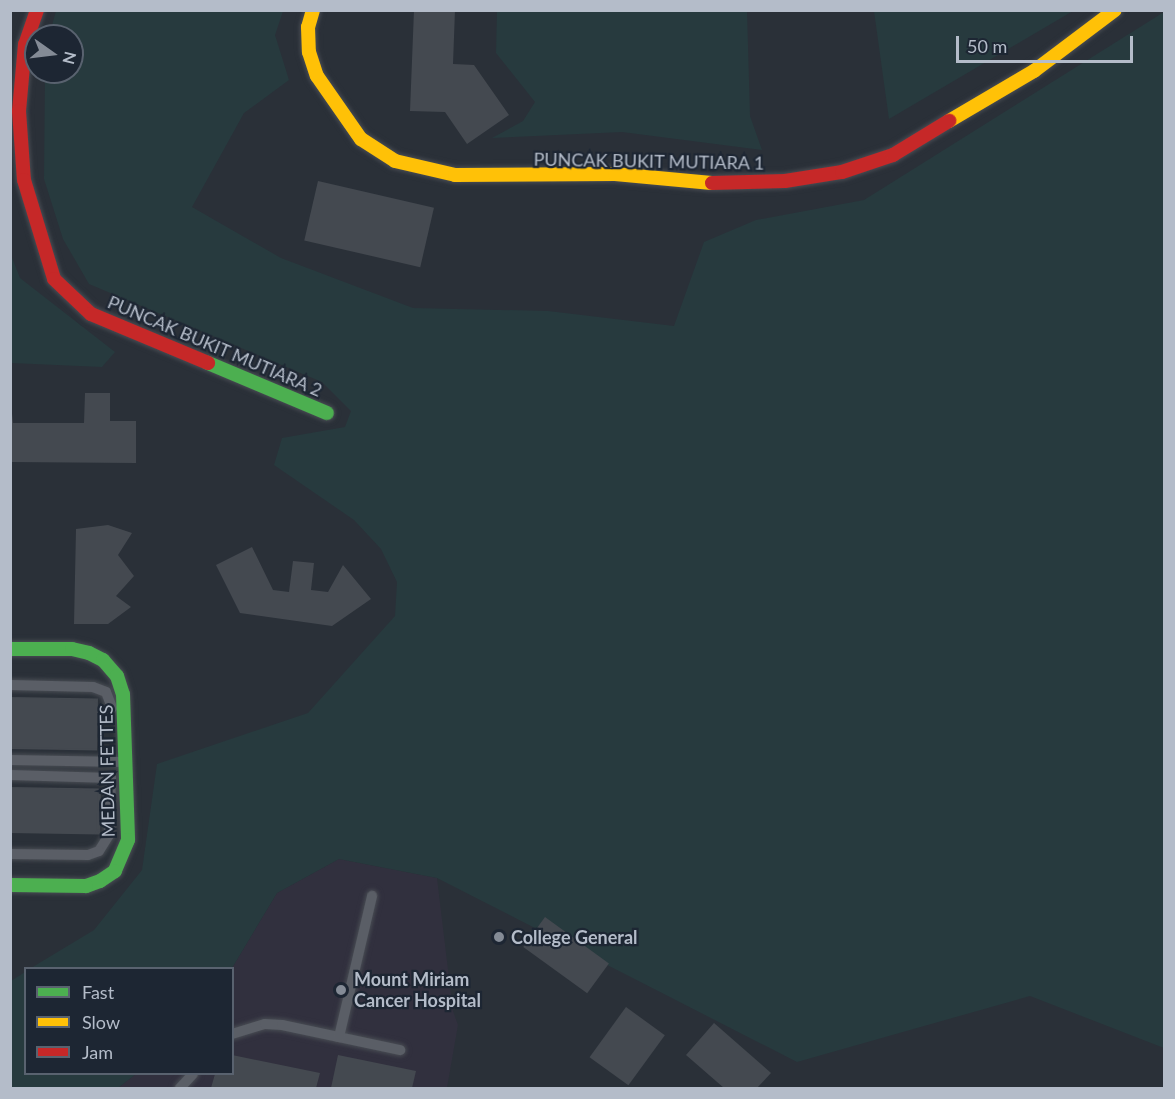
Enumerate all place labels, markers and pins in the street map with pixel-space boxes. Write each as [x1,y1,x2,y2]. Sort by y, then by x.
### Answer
place label: College General [511,926,637,948]
marker: College General [492,930,506,944]
place label: Mount Miriam Cancer Hospital [354,969,481,1012]
marker: Mount Miriam Cancer Hospital [332,981,350,999]

